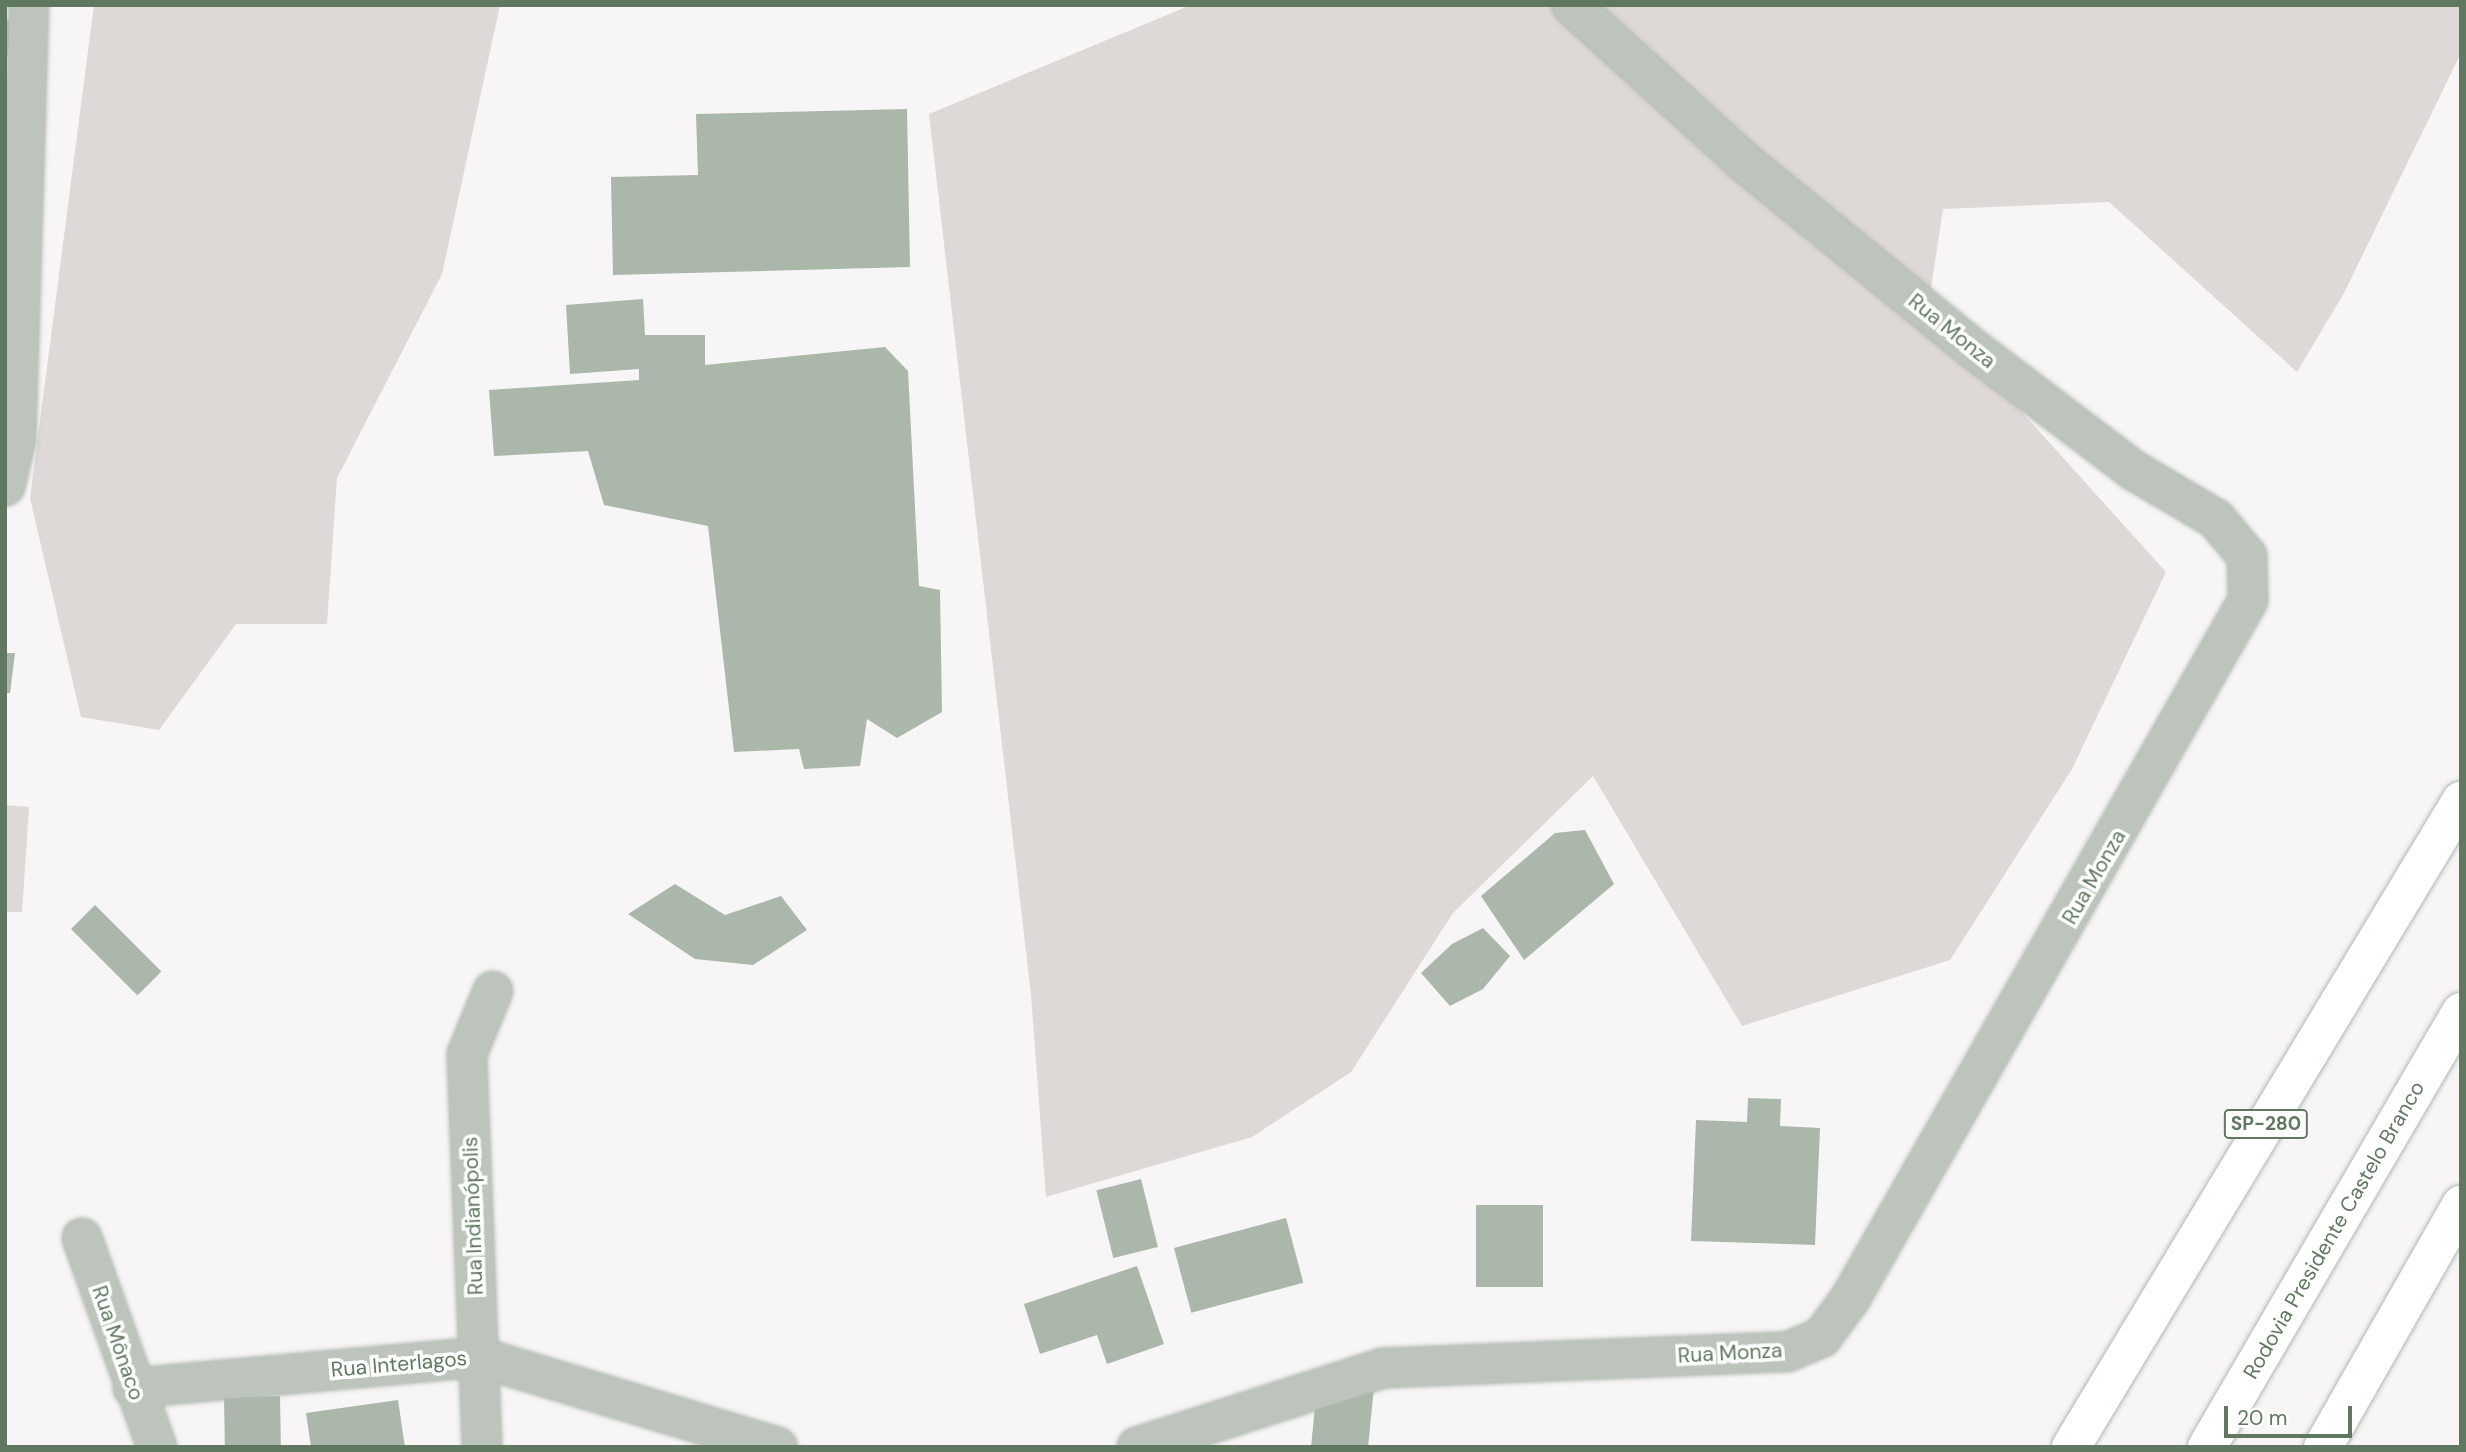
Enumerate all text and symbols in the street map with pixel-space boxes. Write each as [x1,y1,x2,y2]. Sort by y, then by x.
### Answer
street label: Rua Monza [1903,288,2001,374]
street label: Rua Monza [2057,825,2131,929]
street label: Rodovia Presidente Castelo Branco [2238,1077,2430,1383]
road number: SP-280 [2222,1108,2310,1140]
street label: Rua Indianópolis [458,1136,488,1296]
street label: Rua Mônaco [87,1282,149,1404]
street label: Rua Monza [1677,1338,1783,1368]
street label: Rua Interlagos [330,1345,468,1383]
scale bar [2228,1392,2356,1436]
text: 20 m [2237,1404,2288,1432]

